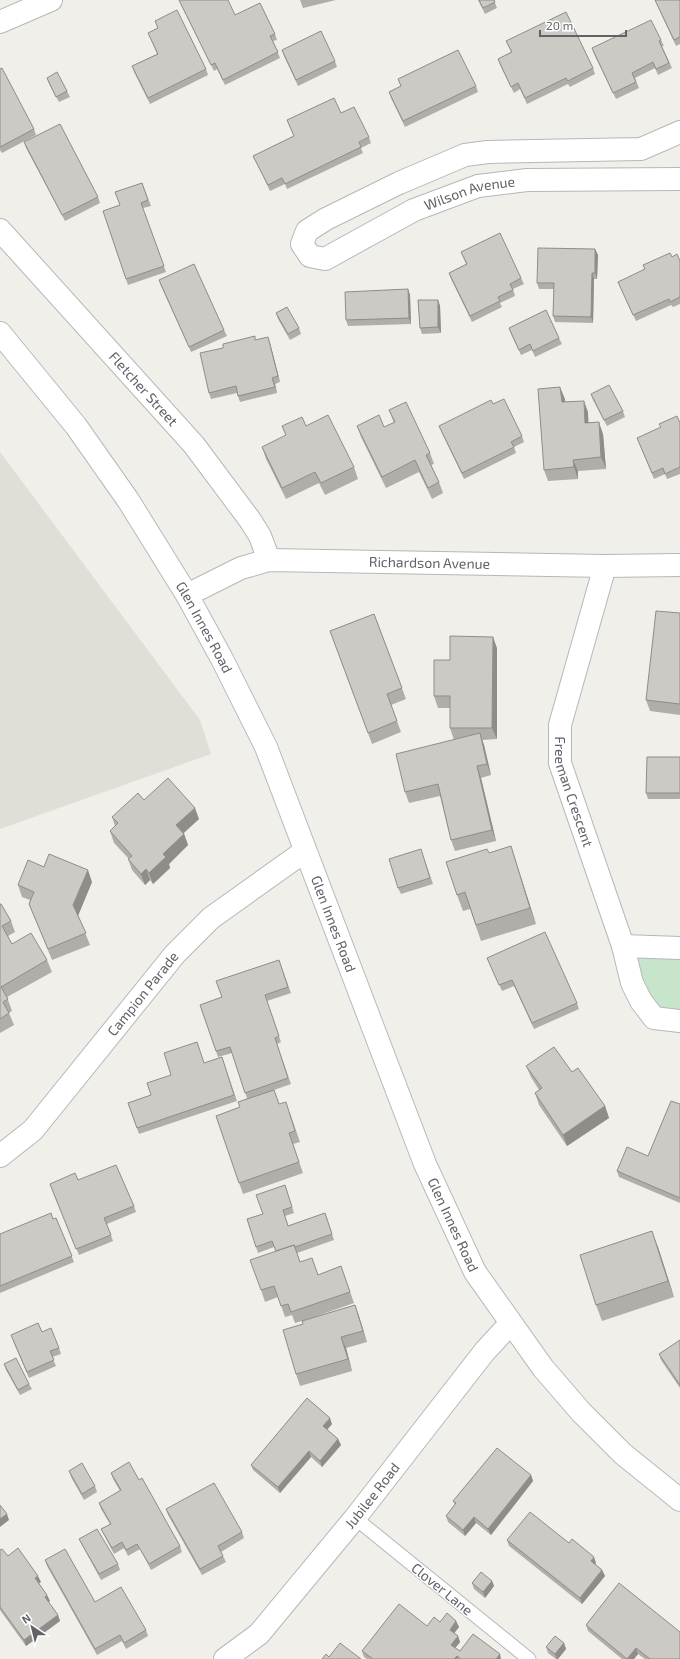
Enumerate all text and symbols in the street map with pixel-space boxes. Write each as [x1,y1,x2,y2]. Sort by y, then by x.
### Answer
scale bar [540,12,626,38]
text: 20 m [546,18,573,32]
street label: Wilson Avenue [422,173,516,213]
street label: Fletcher Street [106,348,182,429]
street label: Richardson Avenue [369,553,490,572]
street label: Glen Innes Road [173,578,237,676]
street label: Freeman Crescent [552,736,597,849]
street label: Glen Innes Road [308,873,360,974]
street label: Campion Parade [103,948,182,1039]
street label: Glen Innes Road [425,1175,483,1274]
street label: Jubilee Road [341,1459,403,1532]
street label: Clover Lane [408,1559,476,1618]
north arrow [12,1607,52,1647]
text: N [19,1611,33,1626]

